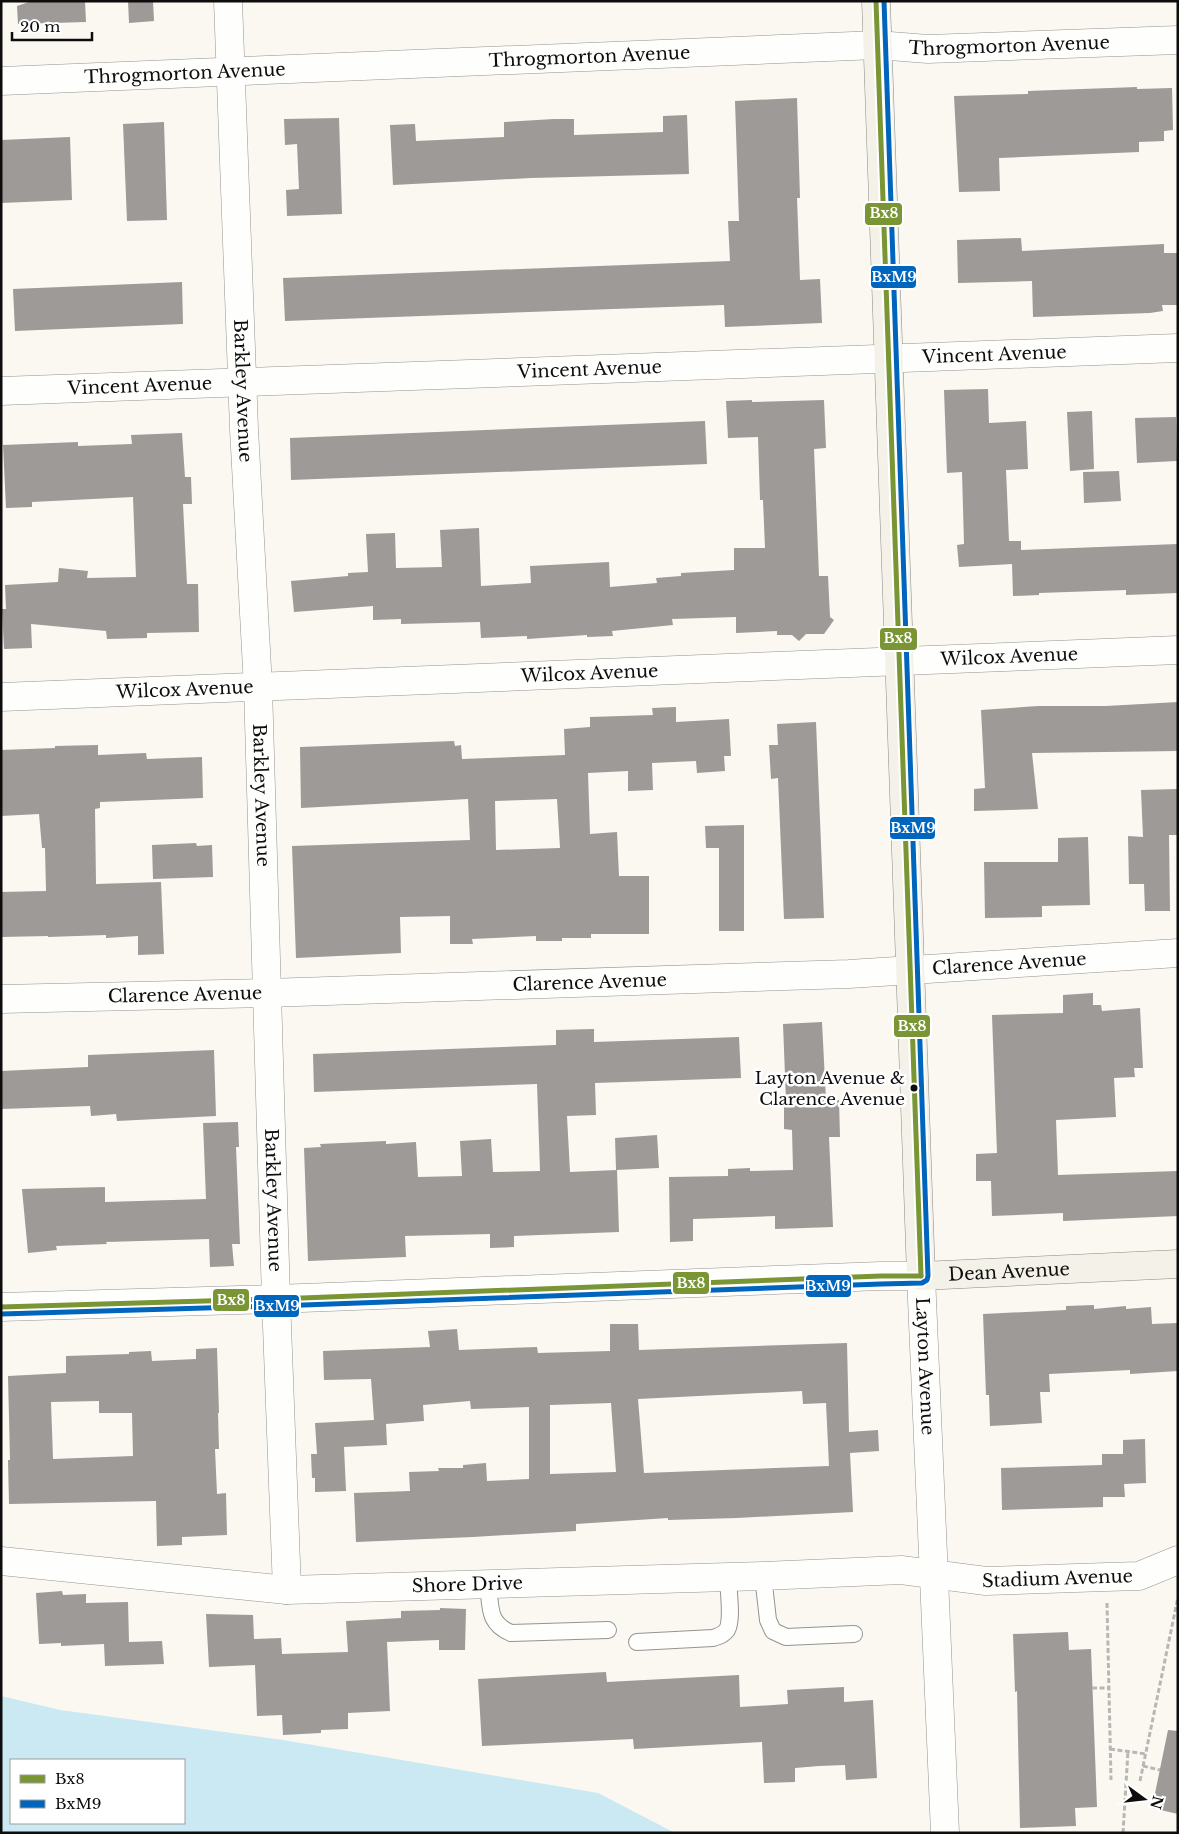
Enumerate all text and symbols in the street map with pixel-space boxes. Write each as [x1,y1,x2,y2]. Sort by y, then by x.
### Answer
scale bar [12,10,92,42]
text: 20 m [20,17,60,36]
street label: Throgmorton Avenue [908,31,1110,60]
street label: Throgmorton Avenue [488,42,691,72]
street label: Throgmorton Avenue [84,58,286,89]
line badge: Bx8 [864,202,903,226]
text: Bx8 [870,204,899,222]
line badge: BxM9 [870,265,917,289]
text: BxM9 [871,268,917,286]
street label: Barkley Avenue [229,319,257,463]
street label: Vincent Avenue [921,341,1067,368]
street label: Vincent Avenue [516,356,662,383]
street label: Vincent Avenue [66,372,213,400]
line badge: Bx8 [879,627,918,651]
text: Bx8 [884,629,913,647]
street label: Wilcox Avenue [939,643,1078,671]
street label: Wilcox Avenue [519,660,659,687]
street label: Wilcox Avenue [115,676,254,703]
street label: Barkley Avenue [248,723,274,867]
line badge: BxM9 [889,816,936,840]
text: BxM9 [890,819,936,837]
street label: Clarence Avenue [932,948,1087,980]
street label: Clarence Avenue [512,969,667,996]
street label: Clarence Avenue [108,982,262,1008]
line badge: Bx8 [893,1014,931,1038]
text: Bx8 [898,1017,927,1035]
place label: Layton Avenue & Clarence Avenue [755,1068,905,1110]
marker: Layton Avenue & Clarence Avenue [909,1083,919,1093]
street label: Barkley Avenue [260,1128,286,1272]
street label: Dean Avenue [948,1258,1070,1286]
line badge: Bx8 [672,1271,710,1295]
text: Bx8 [677,1274,706,1292]
line badge: BxM9 [805,1274,852,1298]
text: BxM9 [805,1277,851,1295]
line badge: Bx8 [212,1288,250,1312]
text: Bx8 [217,1291,246,1309]
line badge: BxM9 [253,1294,300,1318]
text: BxM9 [254,1297,300,1315]
street label: Layton Avenue [911,1297,939,1436]
street label: Stadium Avenue [982,1565,1133,1592]
street label: Shore Drive [412,1572,523,1597]
legend [10,1759,185,1824]
text: Bx8 [55,1769,85,1788]
north arrow [1119,1774,1169,1824]
text: BxM9 [55,1794,101,1813]
text: N [1146,1794,1167,1811]

